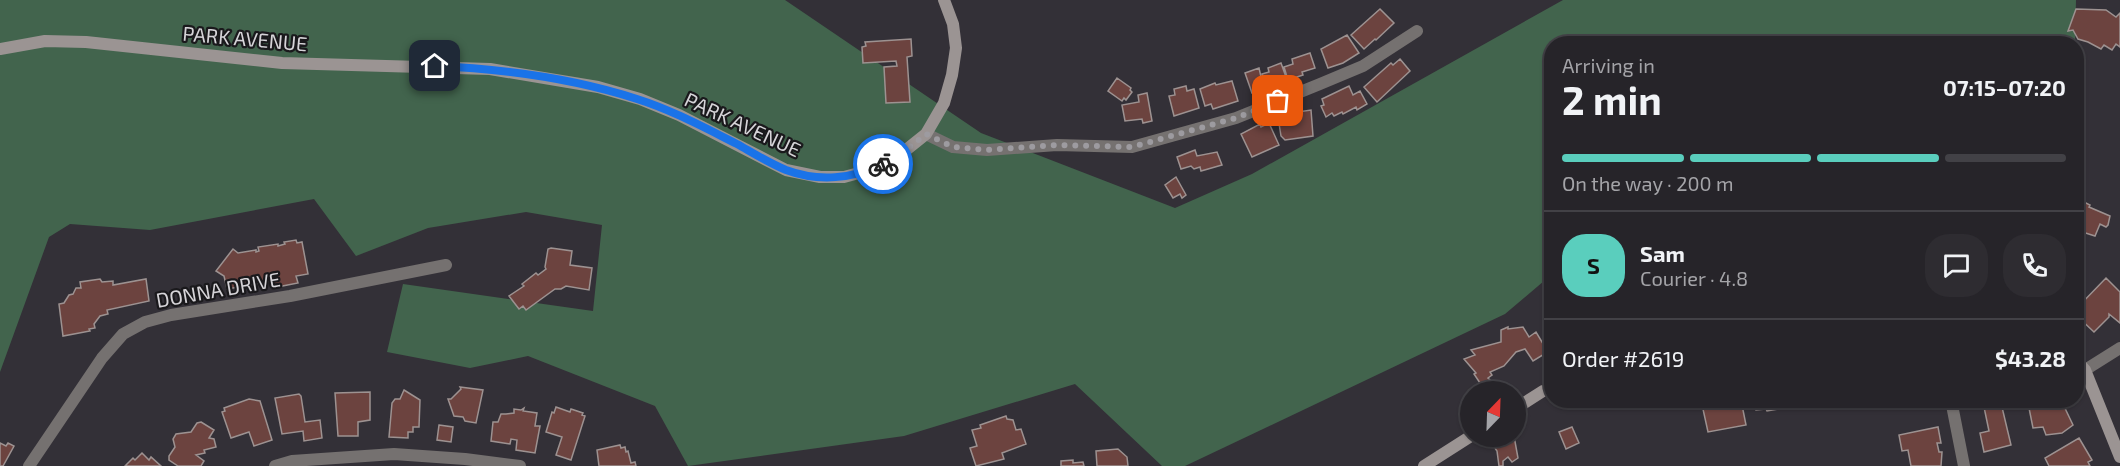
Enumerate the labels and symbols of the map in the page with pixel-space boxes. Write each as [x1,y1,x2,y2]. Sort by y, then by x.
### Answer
street label: PARK AVENUE [182,21,308,55]
pin [409,40,460,91]
pin [1252,75,1303,126]
street label: PARK AVENUE [681,87,805,161]
courier [853,134,913,194]
street label: DONNA DRIVE [154,266,282,312]
north arrow [1460,381,1526,447]

